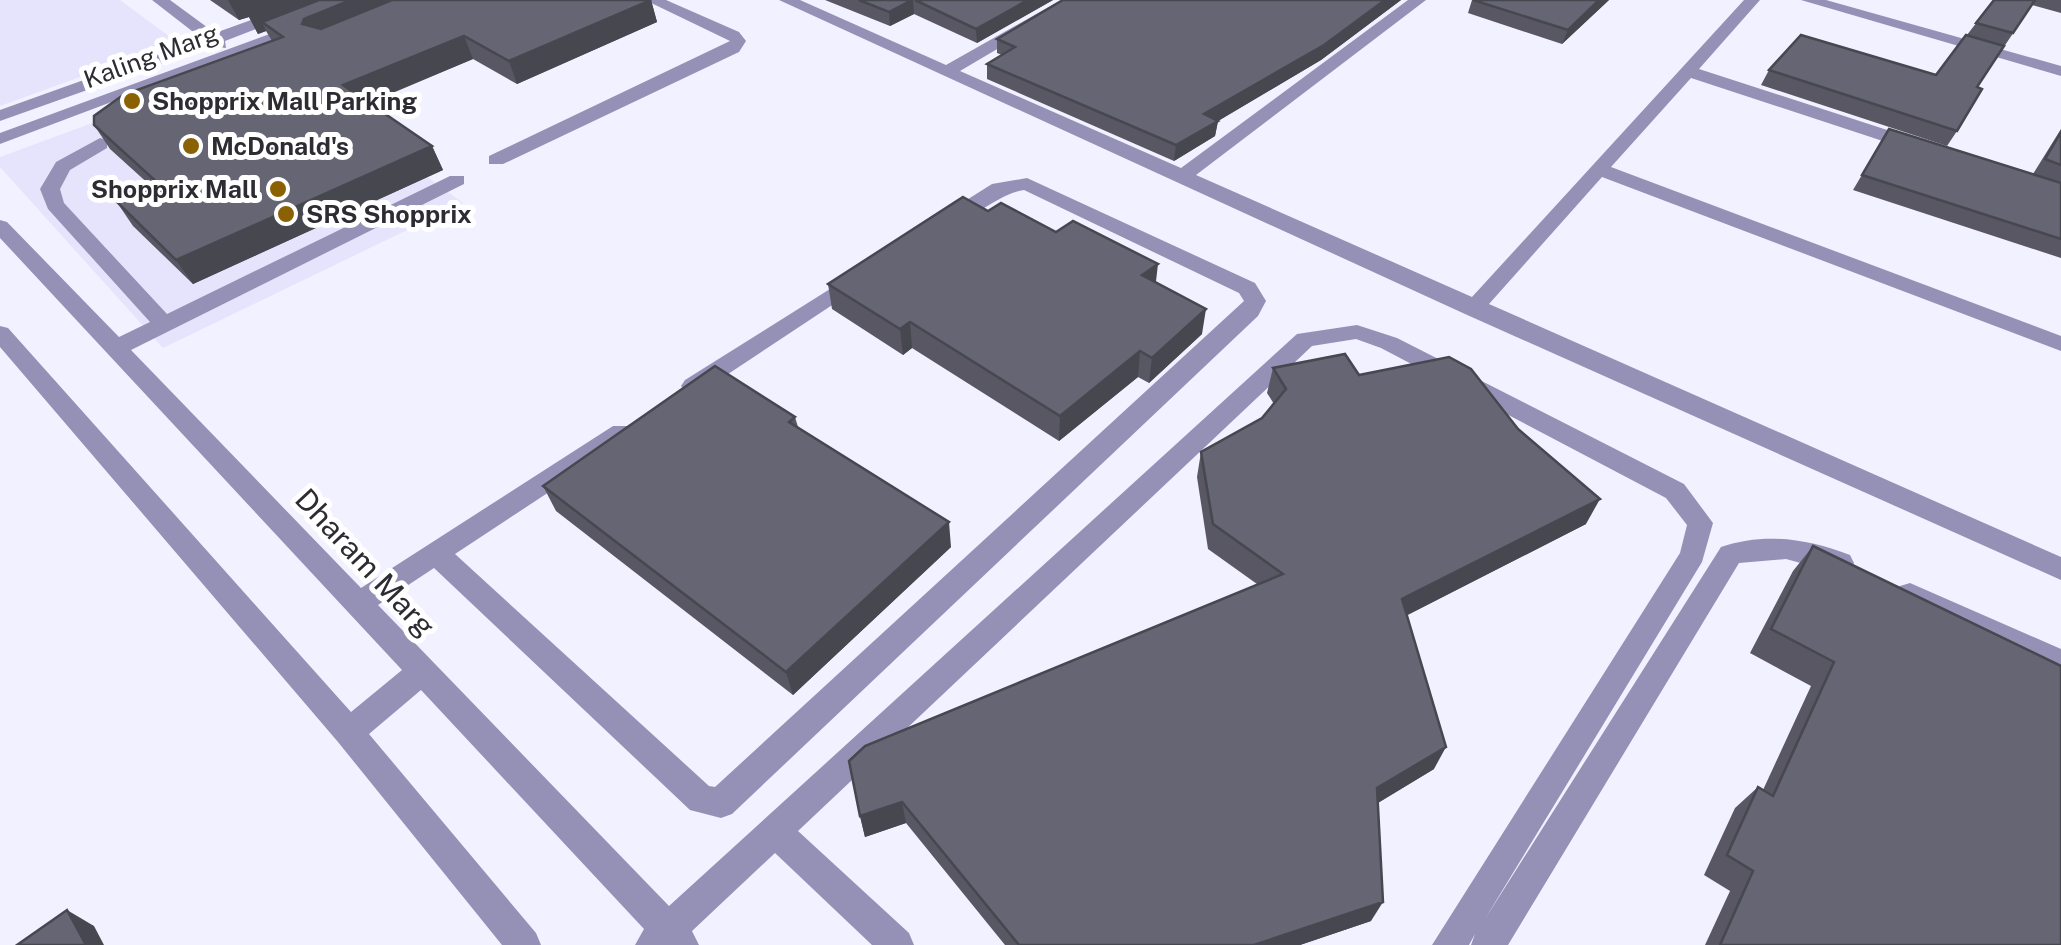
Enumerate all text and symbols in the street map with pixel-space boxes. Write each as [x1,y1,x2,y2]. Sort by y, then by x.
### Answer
street label: Kaling Marg [79,18,223,94]
place label: Shopprix Mall Parking [152,86,417,116]
marker: Shopprix Mall Parking [121,90,143,112]
place label: McDonald's [211,131,349,161]
marker: McDonald's [180,135,202,157]
place label: Shopprix Mall [91,174,258,204]
marker: Shopprix Mall [267,178,289,200]
place label: SRS Shopprix [306,199,472,229]
marker: SRS Shopprix [275,203,297,225]
street label: Dharam Marg [288,481,443,644]

